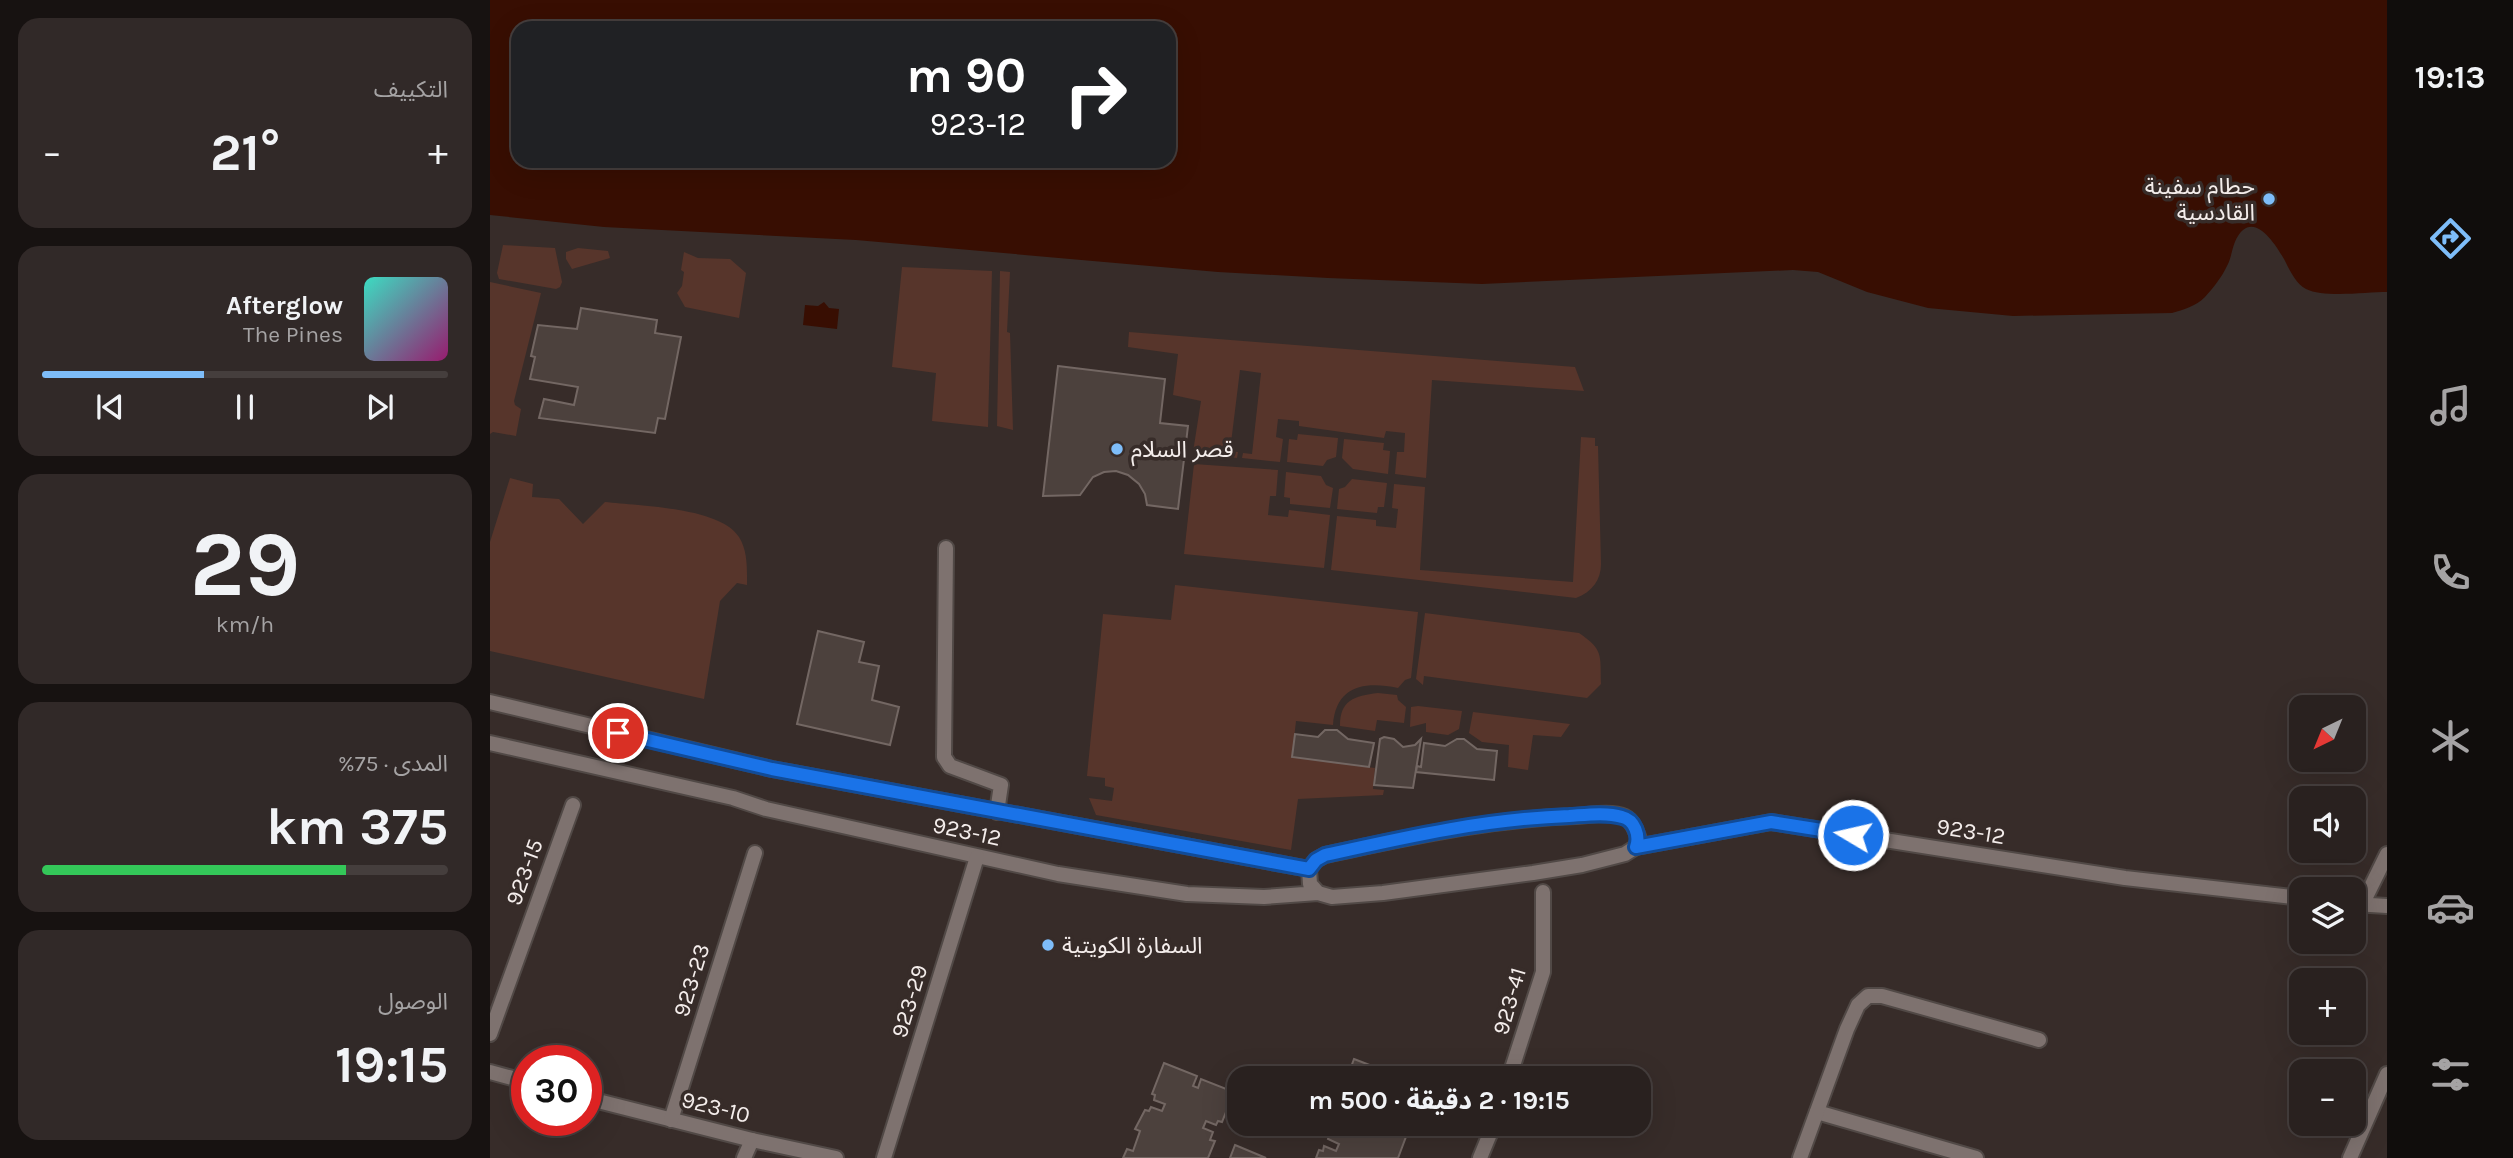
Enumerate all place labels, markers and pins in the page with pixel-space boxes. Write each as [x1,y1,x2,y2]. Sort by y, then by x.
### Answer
place label: حطام سفينة القادسية [2145,173,2255,226]
marker: حطام سفينة القادسية [2261,191,2277,207]
place label: قصر السلام [1131,436,1234,467]
marker: قصر السلام [1109,441,1125,457]
pin [588,703,648,763]
place label: السفارة الكويتية [1062,932,1203,959]
marker: السفارة الكويتية [1040,937,1056,953]

